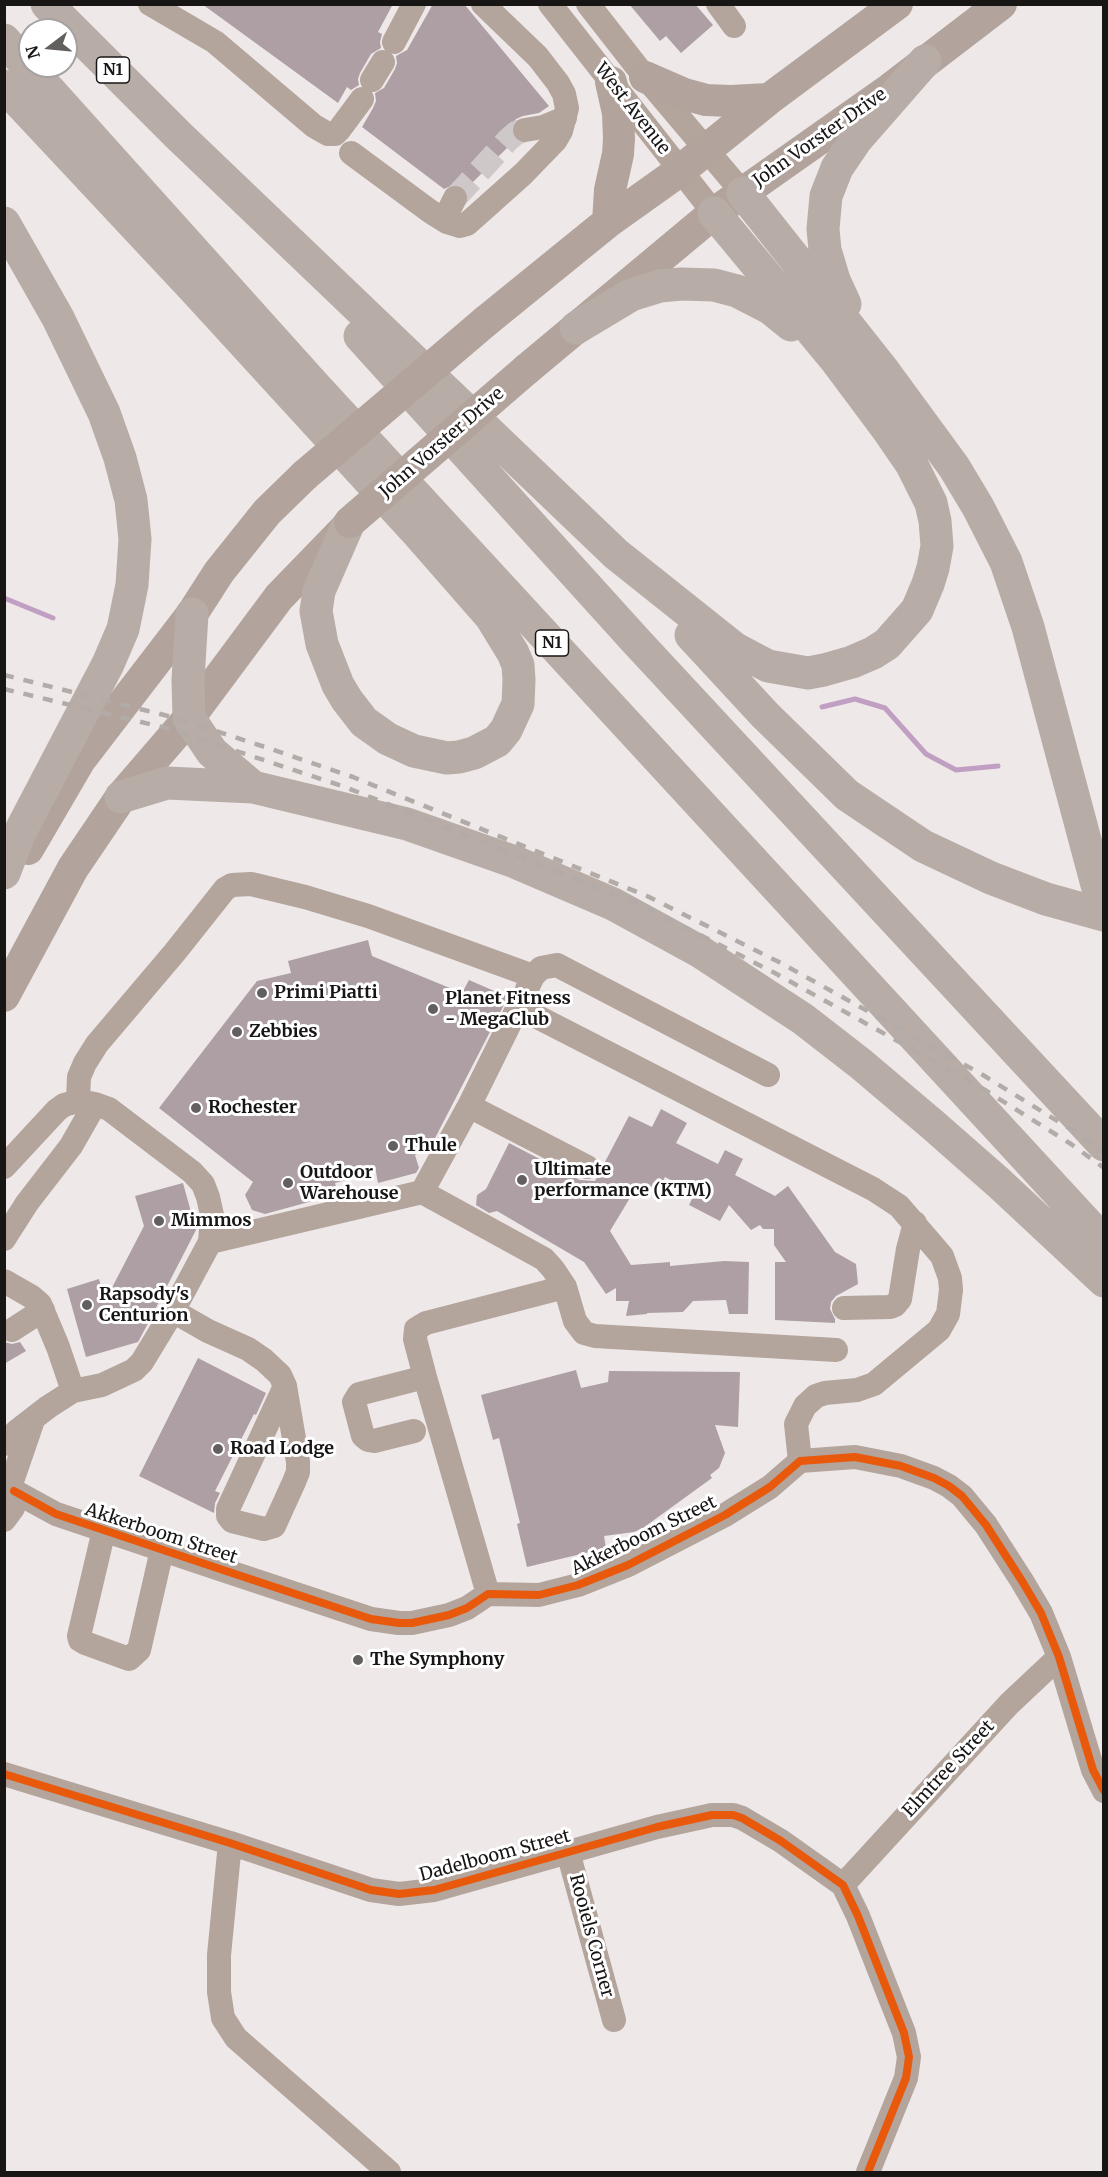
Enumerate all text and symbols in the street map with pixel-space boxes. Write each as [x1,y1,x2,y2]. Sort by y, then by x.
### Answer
north arrow [18,18,78,78]
text: N [21,44,44,61]
road number: N1 [96,57,130,83]
street label: West Avenue [590,59,674,159]
street label: John Vorster Drive [749,84,891,192]
street label: John Vorster Drive [375,383,509,503]
road number: N1 [536,630,568,656]
place label: Primi Piatti [274,982,378,1004]
marker: Primi Piatti [255,986,269,1000]
place label: Planet Fitness - MegaClub [445,988,571,1030]
marker: Planet Fitness - MegaClub [426,1002,440,1016]
place label: Zebbies [249,1021,318,1043]
marker: Zebbies [230,1025,244,1039]
place label: Rochester [208,1097,297,1119]
marker: Rochester [189,1101,203,1115]
place label: Thule [405,1135,457,1157]
marker: Thule [386,1139,400,1153]
place label: Ultimate performance (KTM) [534,1159,712,1202]
place label: Outdoor Warehouse [300,1162,398,1204]
marker: Ultimate performance (KTM) [515,1173,529,1187]
marker: Outdoor Warehouse [281,1176,295,1190]
place label: Mimmos [171,1210,252,1232]
marker: Mimmos [152,1214,166,1228]
place label: Rapsody's Centurion [99,1284,189,1326]
marker: Rapsody's Centurion [80,1298,94,1312]
place label: Road Lodge [230,1438,334,1460]
marker: Road Lodge [211,1442,225,1456]
street label: Akkerboom Street [568,1492,720,1580]
street label: Akkerboom Street [82,1499,240,1569]
place label: The Symphony [370,1649,504,1671]
marker: The Symphony [351,1653,365,1667]
street label: Elmtree Street [899,1716,999,1822]
street label: Dadelboom Street [417,1825,573,1887]
street label: Rooiels Corner [564,1872,618,2000]

